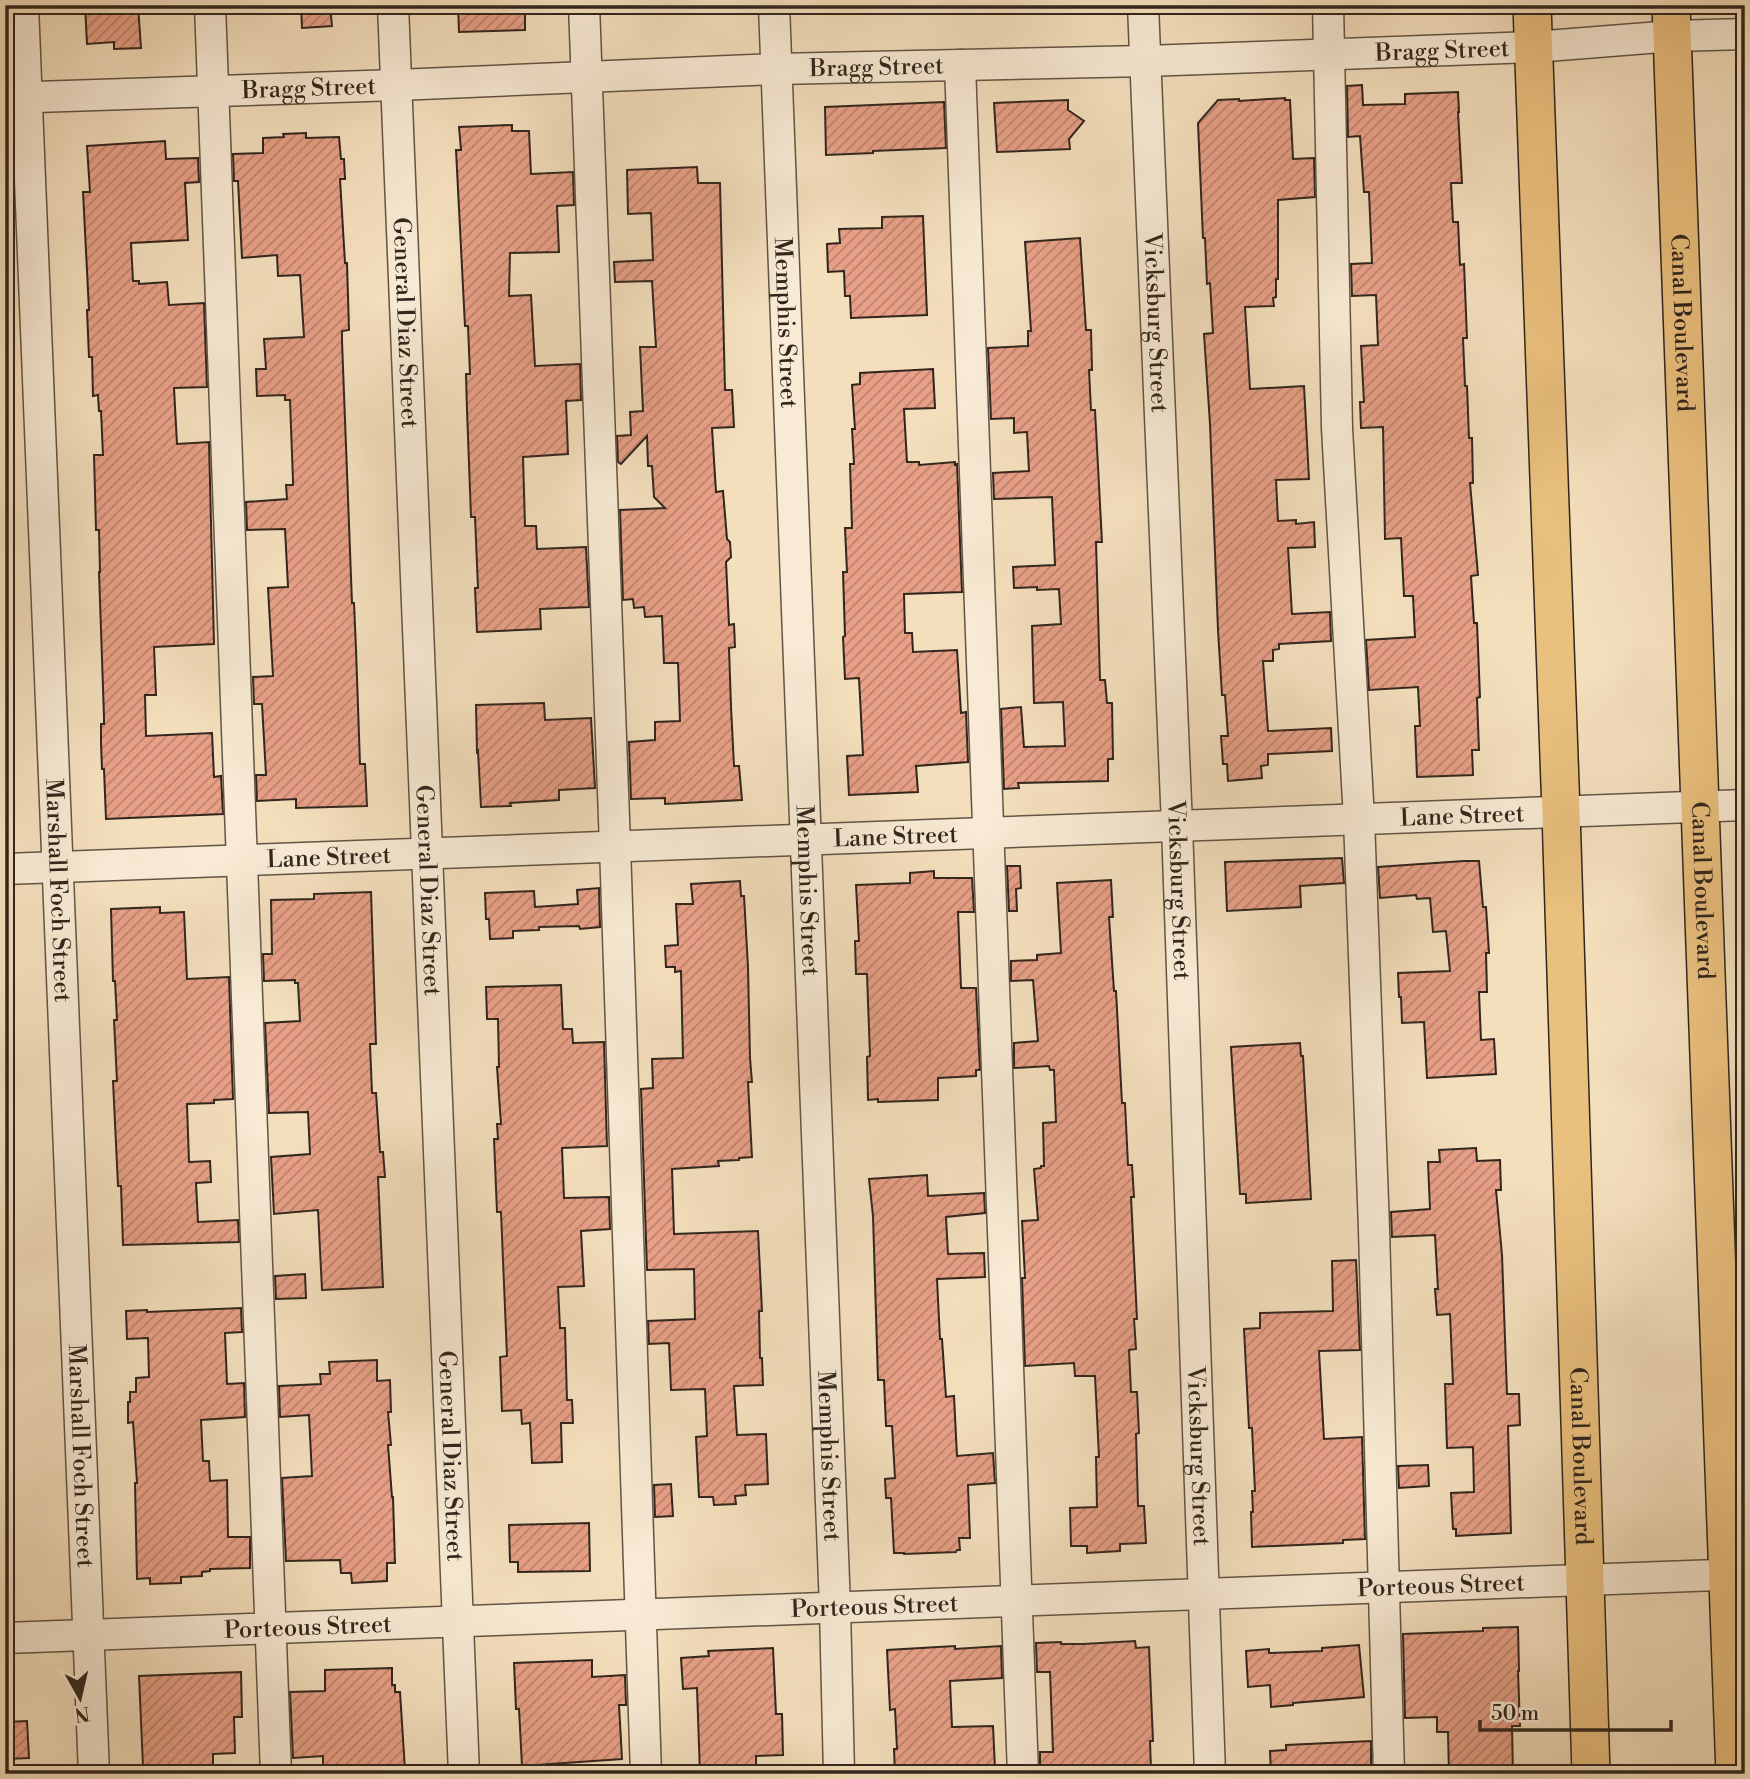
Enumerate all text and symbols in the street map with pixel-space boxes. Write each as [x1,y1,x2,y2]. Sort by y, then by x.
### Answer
street label: Bragg Street [1374,34,1510,69]
street label: Bragg Street [808,51,944,84]
street label: Bragg Street [240,72,377,106]
street label: General Diaz Street [386,217,424,429]
street label: Vicksburg Street [1136,231,1174,414]
street label: Canal Boulevard [1663,233,1700,413]
street label: Memphis Street [767,237,803,409]
street label: Marshall Foch Street [38,778,77,1003]
street label: General Diaz Street [408,784,447,997]
street label: Vicksburg Street [1160,799,1196,981]
street label: Lane Street [1399,799,1525,834]
street label: Canal Boulevard [1684,801,1720,980]
street label: Memphis Street [788,804,825,977]
street label: Lane Street [833,820,959,855]
street label: Lane Street [266,841,392,875]
street label: Marshall Foch Street [61,1343,100,1569]
street label: General Diaz Street [431,1350,469,1562]
street label: Vicksburg Street [1180,1364,1216,1547]
street label: Canal Boulevard [1562,1367,1598,1546]
street label: Memphis Street [810,1370,846,1543]
street label: Porteous Street [1357,1568,1526,1604]
street label: Porteous Street [790,1589,959,1625]
street label: Porteous Street [224,1610,393,1646]
north arrow [46,1664,116,1734]
scale bar [1480,1688,1671,1732]
text: N [73,1701,91,1727]
text: 50 m [1491,1701,1539,1727]

